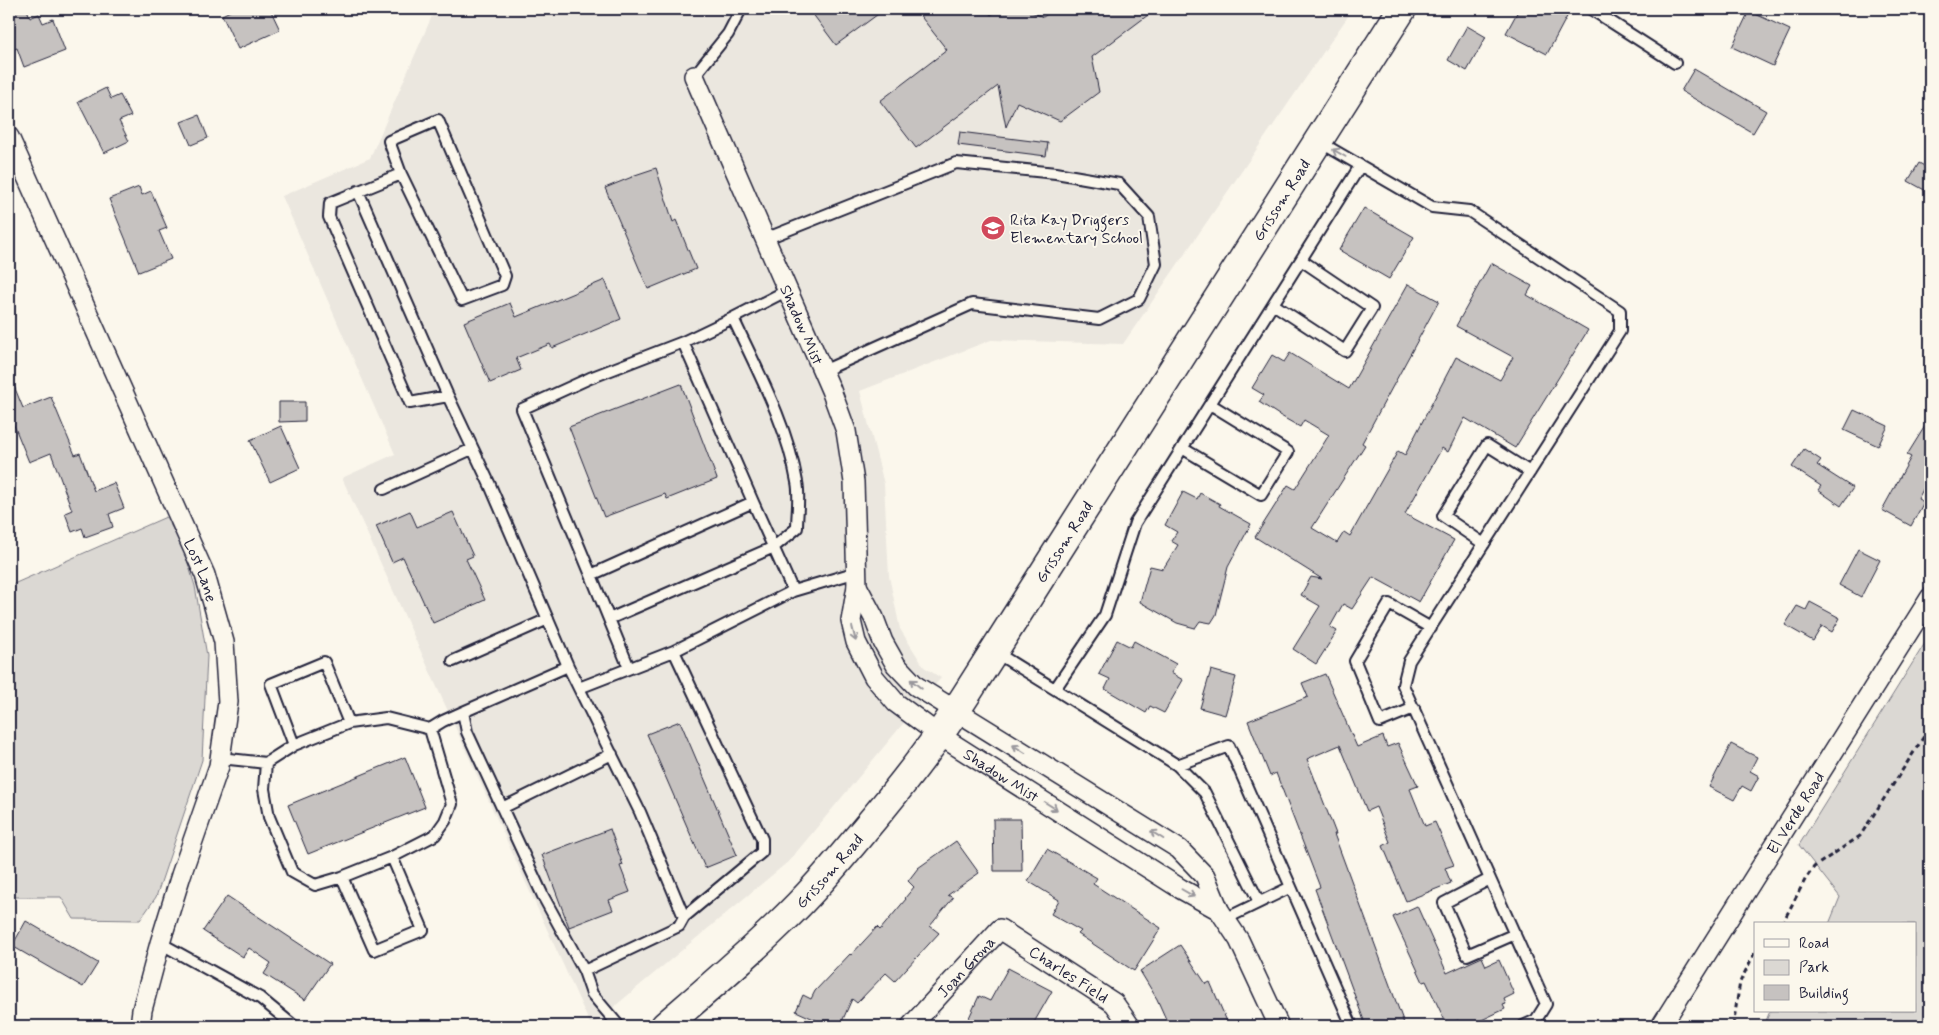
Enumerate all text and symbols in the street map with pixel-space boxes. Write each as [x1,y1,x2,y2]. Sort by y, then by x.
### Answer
one-way arrow [1332,148,1346,158]
street label: Grissom Road [1248,156,1316,245]
place label: Rita Kay Driggers Elementary School [1010,210,1143,249]
school or university icon: Rita Kay Driggers Elementary School [980,215,1006,241]
street label: Shadow Mist [774,282,828,368]
street label: Grissom Road [1031,497,1099,587]
street label: Lost Lane [178,536,221,605]
one-way arrow [850,626,859,642]
one-way arrow [910,678,923,689]
one-way arrow [1012,743,1026,753]
street label: Shadow Mist [959,744,1042,808]
street label: El Verde Road [1763,768,1830,859]
one-way arrow [1043,801,1057,811]
one-way arrow [1150,829,1164,839]
street label: Grissom Road [791,830,869,914]
one-way arrow [1180,888,1195,898]
legend [1754,922,1916,1012]
street label: Joan Grona [933,932,1000,1003]
text: Road [1799,934,1829,954]
street label: Charles Field [1024,942,1112,1009]
text: Park [1799,958,1829,978]
text: Building [1799,984,1849,1005]

